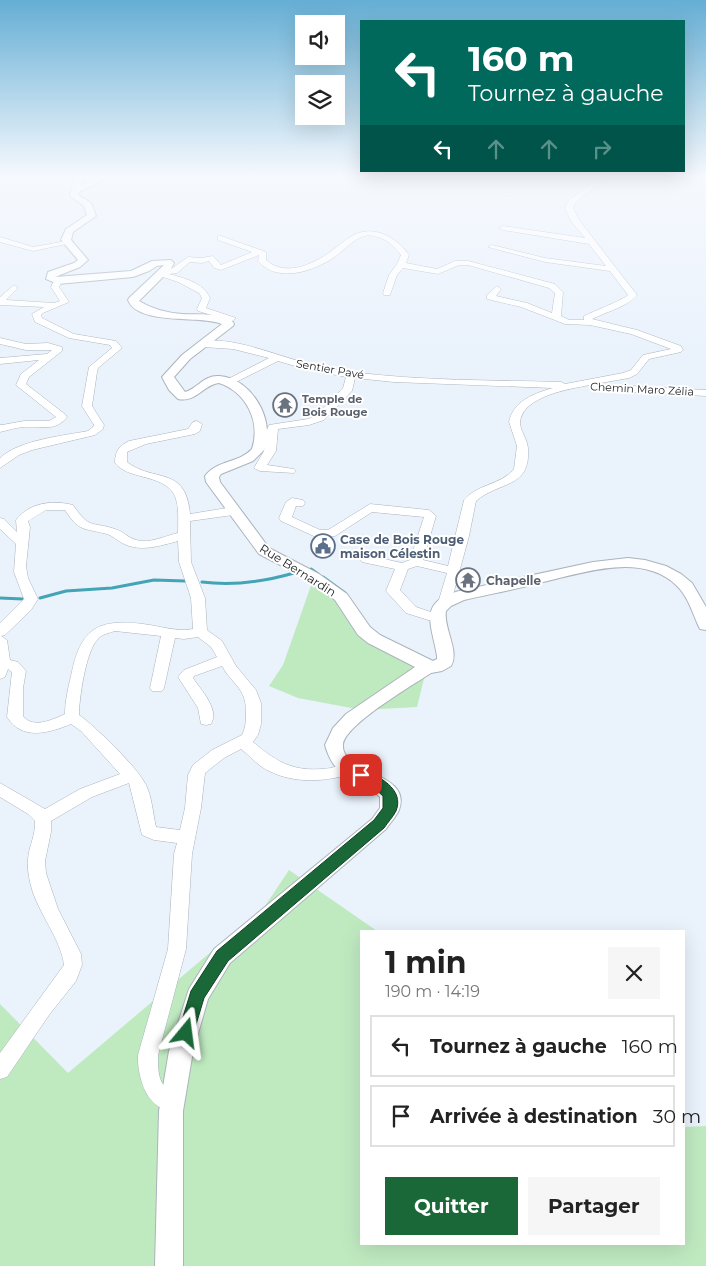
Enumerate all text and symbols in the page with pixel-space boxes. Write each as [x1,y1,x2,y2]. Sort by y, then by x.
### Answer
map controls [295,15,345,125]
button: sound [295,15,345,65]
text: 160 m [468,37,574,80]
icon: left [385,40,450,105]
button: layers [295,75,345,125]
text: Tournez à gauche [468,80,664,107]
icon: left [429,135,457,163]
icon: ahead [482,135,510,163]
icon: ahead [535,135,563,163]
icon: right [588,135,616,163]
street label: Sentier Pavé [295,356,365,382]
street label: Chemin Maro Zélia [590,379,694,399]
temple icon: Temple de Bois Rouge [272,392,298,418]
place label: Temple de Bois Rouge [302,392,367,419]
place label: Case de Bois Rouge maison Célestin [340,532,464,561]
public building icon: Case de Bois Rouge maison Célestin [310,533,336,559]
street label: Rue Bernardin [257,540,339,600]
temple icon: Chapelle [455,567,481,593]
place label: Chapelle [486,573,541,588]
pin [340,754,382,796]
icon: arrive [347,761,375,789]
text: 1 min [385,944,466,981]
button: close [608,947,660,999]
text: 190 m · 14:19 [385,982,480,1001]
position arrow [159,1006,211,1058]
icon: left [387,1032,415,1060]
text: Tournez à gauche [430,1035,607,1058]
text: 160 m [622,1035,678,1058]
icon: arrive [387,1102,415,1130]
text: Arrivée à destination [430,1105,638,1128]
text: 30 m [653,1105,701,1128]
button: Quitter [385,1177,518,1235]
button: Partager [528,1177,660,1235]

